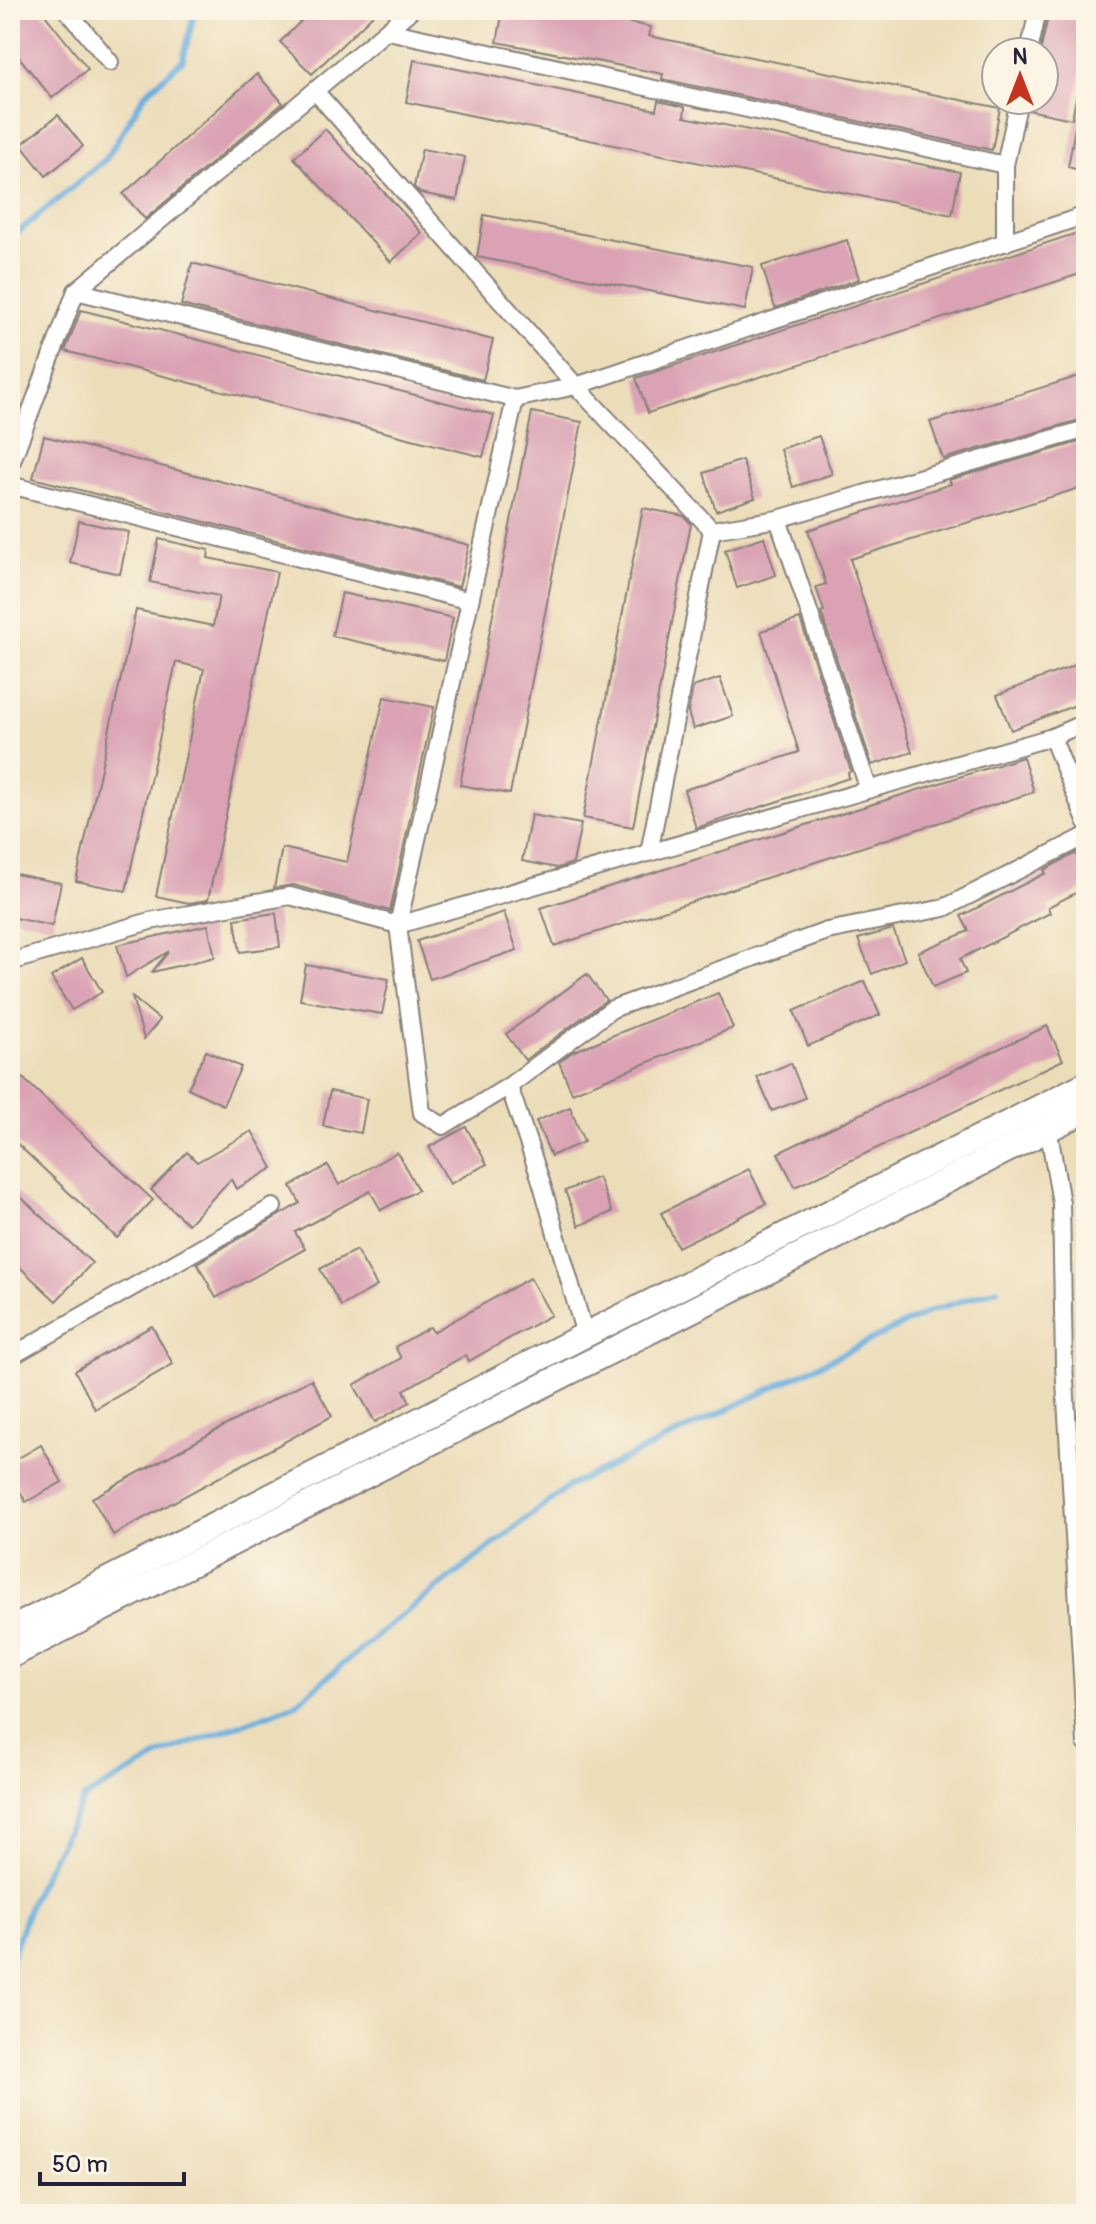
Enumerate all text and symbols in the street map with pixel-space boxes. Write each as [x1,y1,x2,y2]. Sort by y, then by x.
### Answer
north arrow [980,36,1060,116]
text: N [1013,43,1028,71]
scale bar [40,2136,184,2186]
text: 50 m [52,2150,108,2179]

